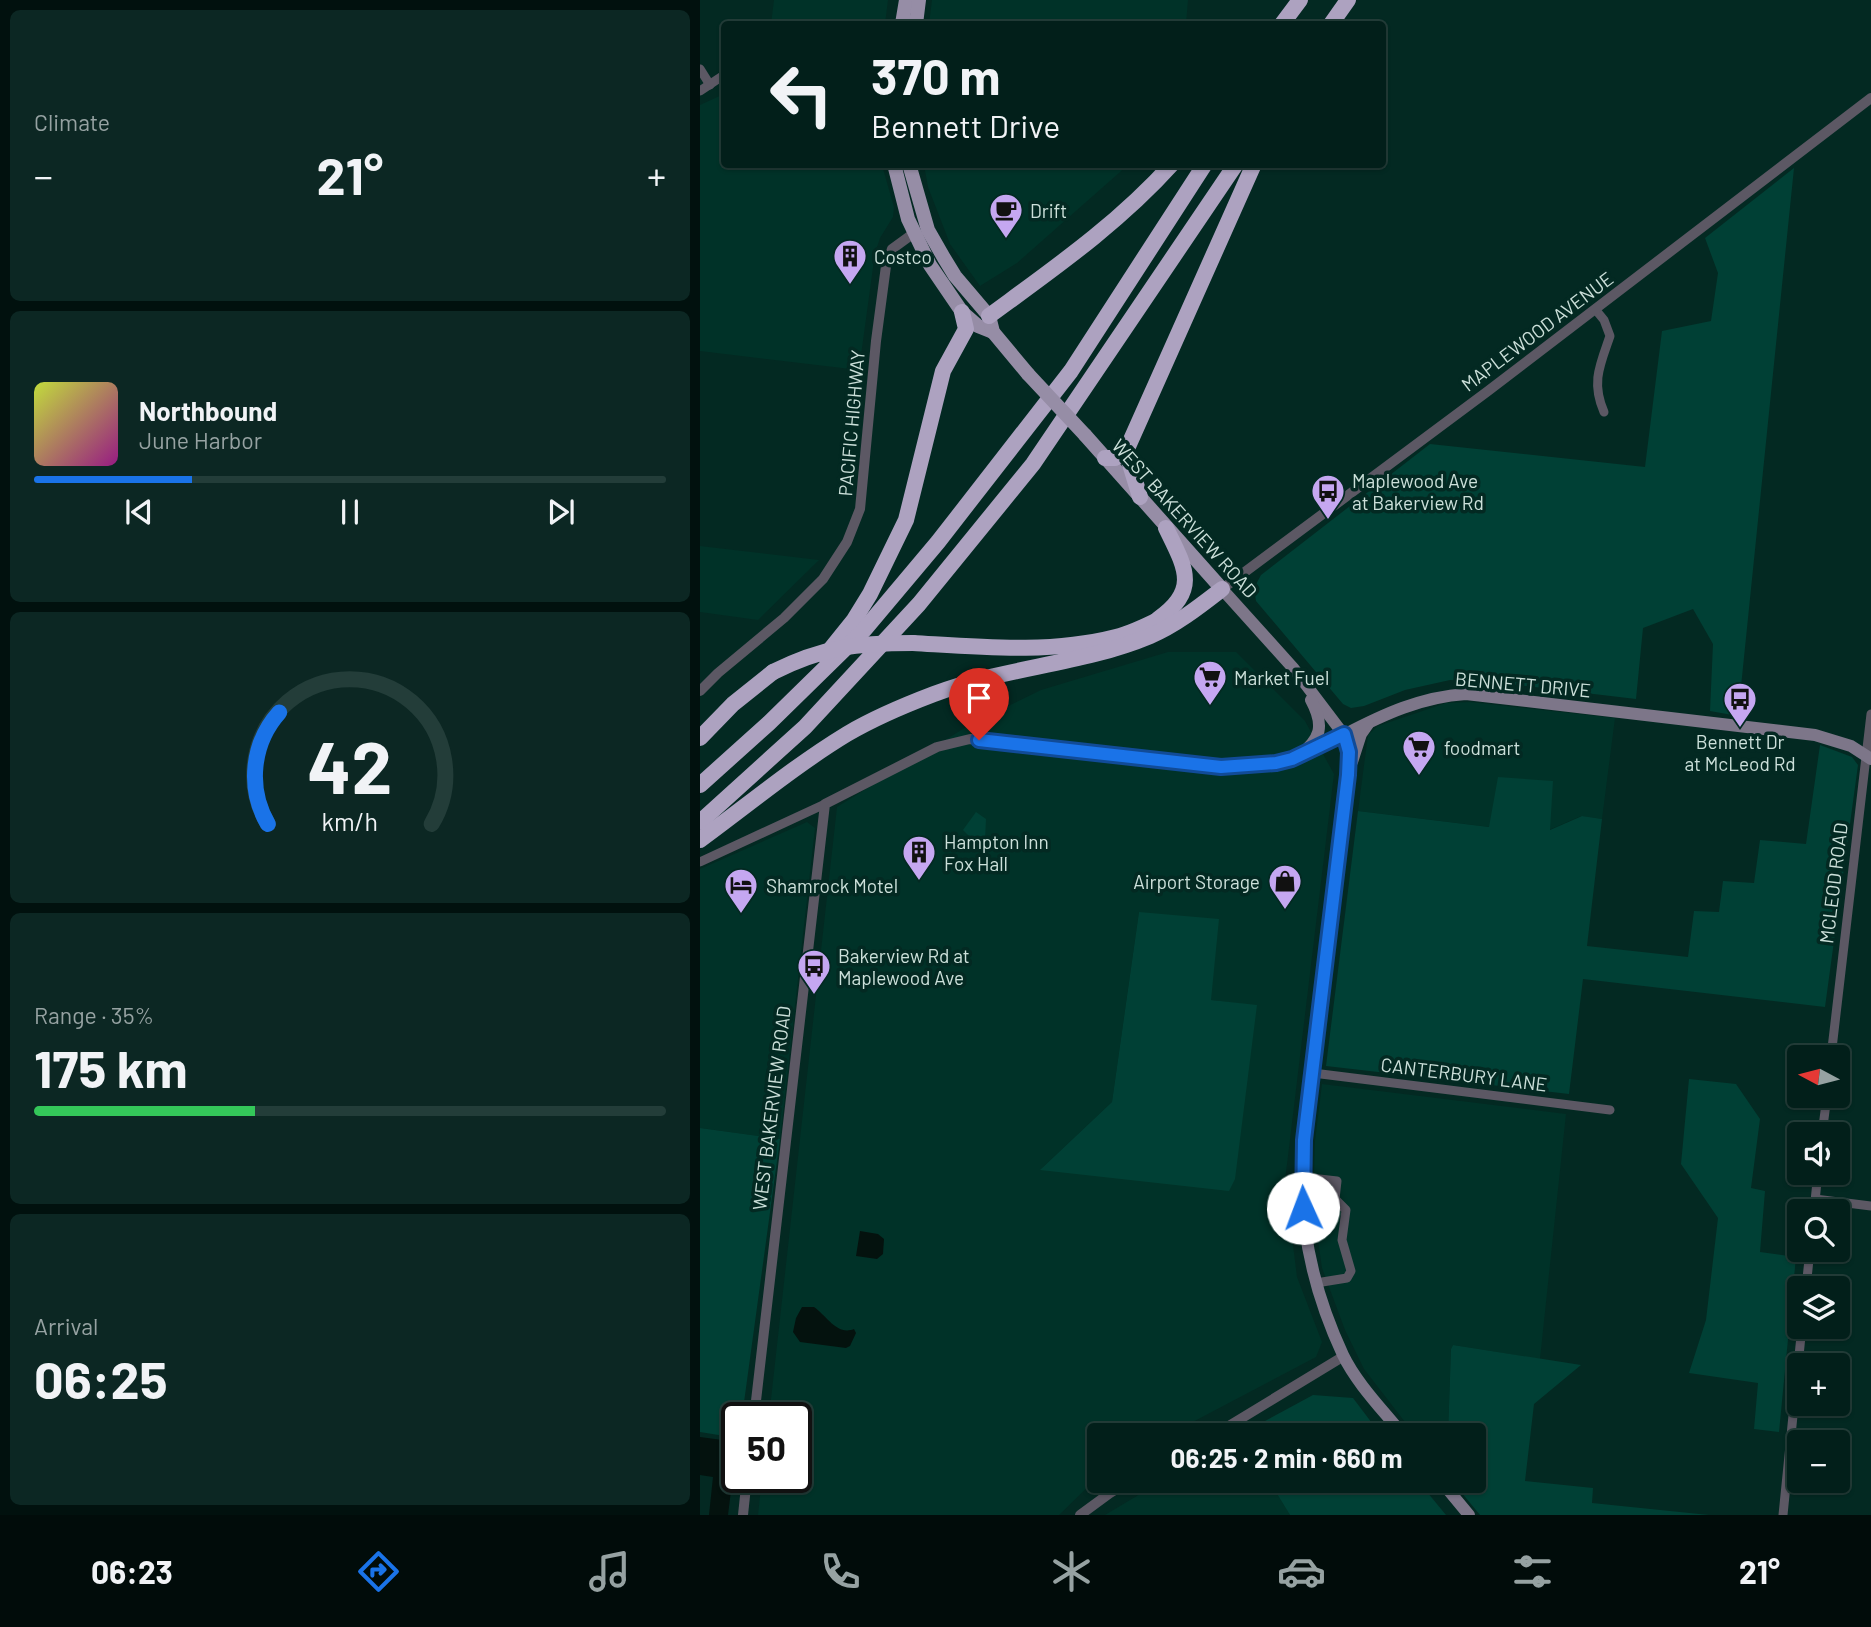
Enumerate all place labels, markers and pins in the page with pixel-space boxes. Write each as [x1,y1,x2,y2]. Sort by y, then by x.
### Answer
cafe icon: Drift [987,191,1025,240]
place label: Drift [1030,199,1067,222]
building icon: Costco [831,237,869,286]
place label: Costco [874,245,932,268]
place label: Maplewood Ave at Bakerview Rd [1352,469,1484,514]
bus stop icon: Maplewood Ave at Bakerview Rd [1309,472,1347,521]
supermarket icon: Market Fuel [1191,658,1229,707]
place label: Market Fuel [1234,666,1329,689]
pin [949,668,1009,740]
bus stop icon: Bennett Dr at McLeod Rd [1721,680,1759,729]
supermarket icon: foodmart [1400,728,1438,777]
place label: Bennett Dr at McLeod Rd [1684,730,1796,775]
place label: foodmart [1444,736,1520,759]
place label: Hampton Inn Fox Hall [944,830,1049,875]
building icon: Hampton Inn Fox Hall [900,833,938,882]
shop icon: Airport Storage [1266,862,1304,911]
hotel icon: Shamrock Motel [722,866,760,915]
place label: Airport Storage [1133,870,1260,893]
place label: Shamrock Motel [766,874,898,897]
place label: Bakerview Rd at Maplewood Ave [838,944,970,989]
bus stop icon: Bakerview Rd at Maplewood Ave [795,947,833,996]

